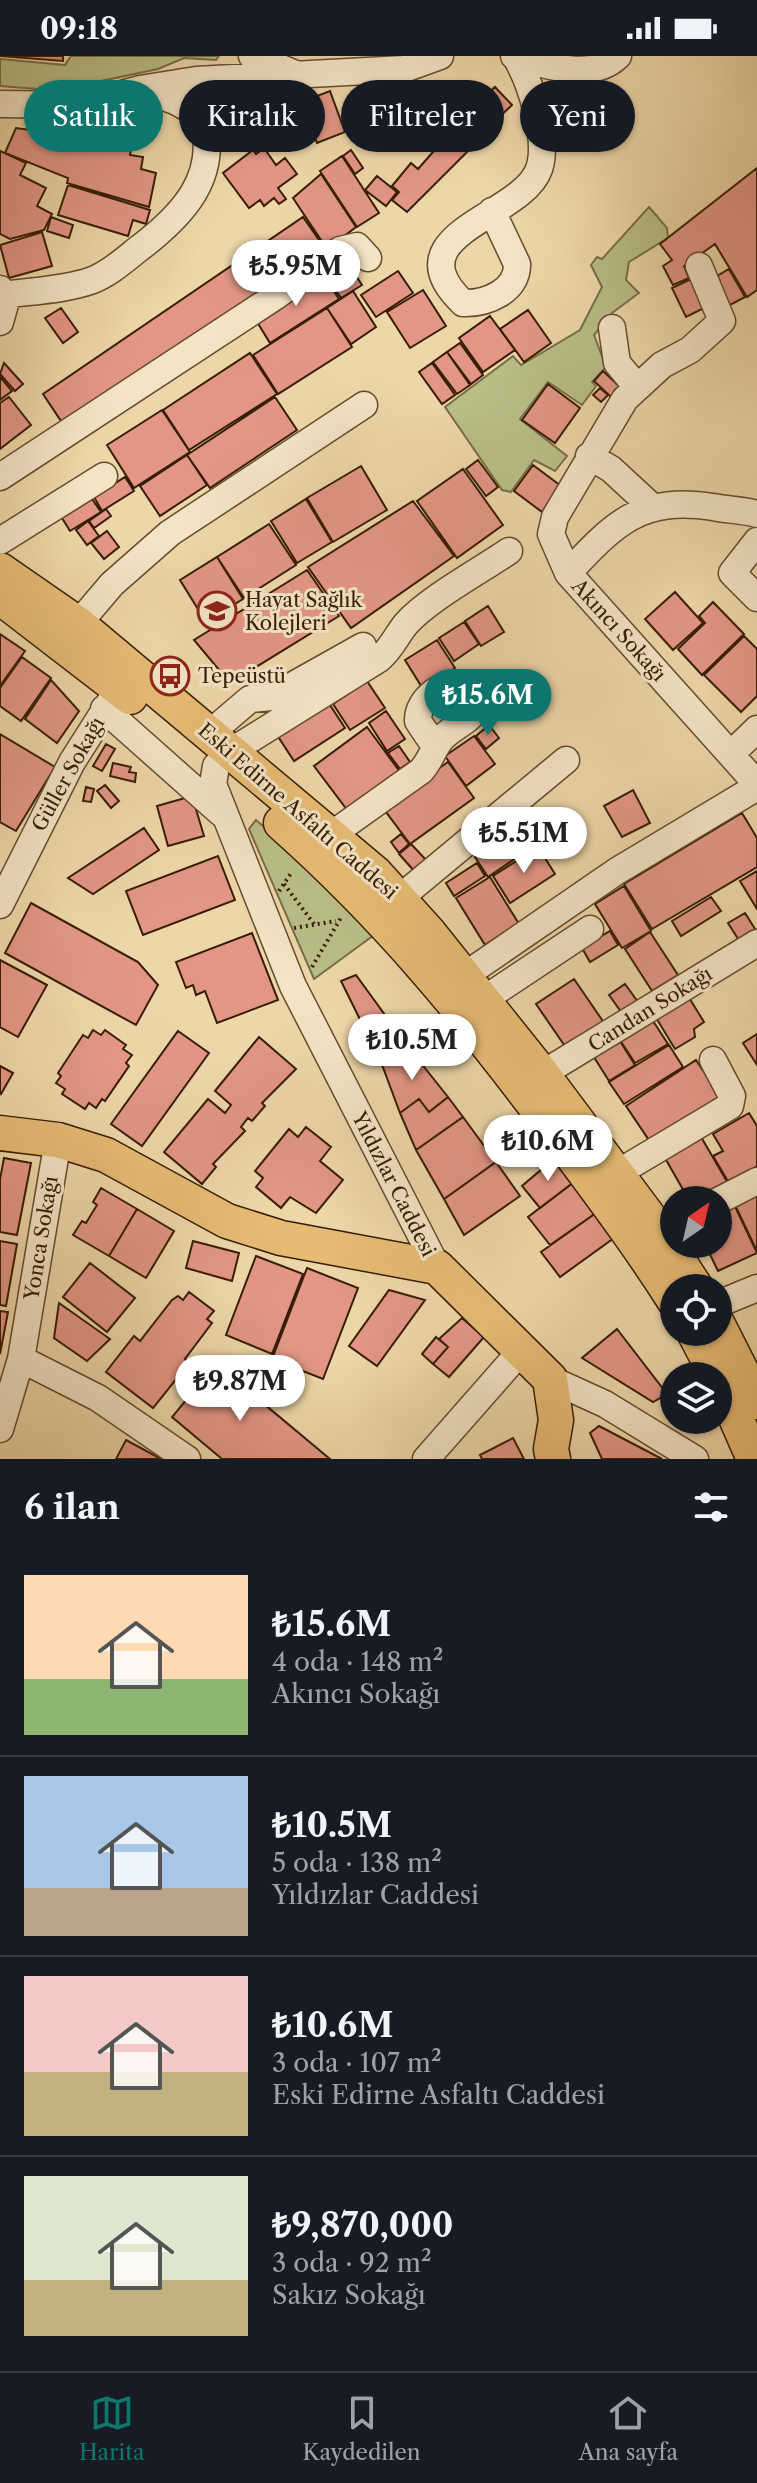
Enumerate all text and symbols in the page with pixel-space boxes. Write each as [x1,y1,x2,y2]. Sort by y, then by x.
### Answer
text: 09:18 [40,10,118,47]
chip: Satılık [24,80,163,152]
chip: Kiralık [179,80,325,152]
chip: Filtreler [341,80,504,152]
chip: Yeni [520,80,635,152]
pin: ₺5.95M [231,240,361,308]
text: ₺5.95M [249,250,343,282]
street label: Akıncı Sokağı [566,573,671,686]
place label: Hayat Sağlık Kolejleri [245,588,363,635]
school or university icon: Hayat Sağlık Kolejleri [196,590,238,632]
bus stop icon: Tepeüstü [149,655,191,697]
place label: Tepeüstü [198,664,285,688]
pin: ₺15.6M [423,669,553,737]
text: ₺15.6M [442,679,534,711]
street label: Güller Sokağı [27,713,109,835]
street label: Eski Edirne Asfaltı Caddesi [193,718,403,904]
pin: ₺5.51M [459,807,589,875]
text: ₺5.51M [479,817,569,849]
street label: Candan Sokağı [584,961,716,1057]
pin: ₺10.5M [347,1014,477,1082]
text: ₺10.5M [366,1024,458,1056]
street label: Yıldızlar Caddesi [347,1107,441,1260]
pin: ₺10.6M [483,1115,613,1183]
text: ₺10.6M [502,1125,594,1157]
street label: Yonca Sokağı [19,1174,63,1303]
north arrow [660,1186,732,1258]
map controls [660,1186,732,1434]
button: locate [660,1274,732,1346]
pin: ₺9.87M [175,1355,305,1423]
button: layers [660,1362,732,1434]
text: ₺9.87M [193,1365,287,1397]
icon: filters [689,1485,733,1529]
text: 6 ilan [24,1486,120,1528]
text: ₺15.6M [272,1603,391,1645]
icon: home [88,1607,184,1703]
text: 4 oda · 148 m² [272,1646,443,1678]
text: Akıncı Sokağı [272,1678,440,1710]
text: ₺10.5M [272,1804,392,1846]
icon: home [88,1808,184,1904]
text: 5 oda · 138 m² [272,1847,442,1879]
text: Yıldızlar Caddesi [272,1879,479,1911]
text: ₺10.6M [272,2004,394,2046]
icon: home [88,2008,184,2104]
text: 3 oda · 107 m² [272,2047,442,2079]
text: Eski Edirne Asfaltı Caddesi [272,2079,605,2111]
text: ₺9,870,000 [272,2204,454,2246]
icon: home [88,2208,184,2304]
text: 3 oda · 92 m² [272,2247,432,2279]
text: Sakız Sokağı [272,2279,426,2311]
tab: Harita [79,2391,145,2466]
tab: Kaydedilen [302,2391,421,2466]
tab: Ana sayfa [578,2391,678,2466]

